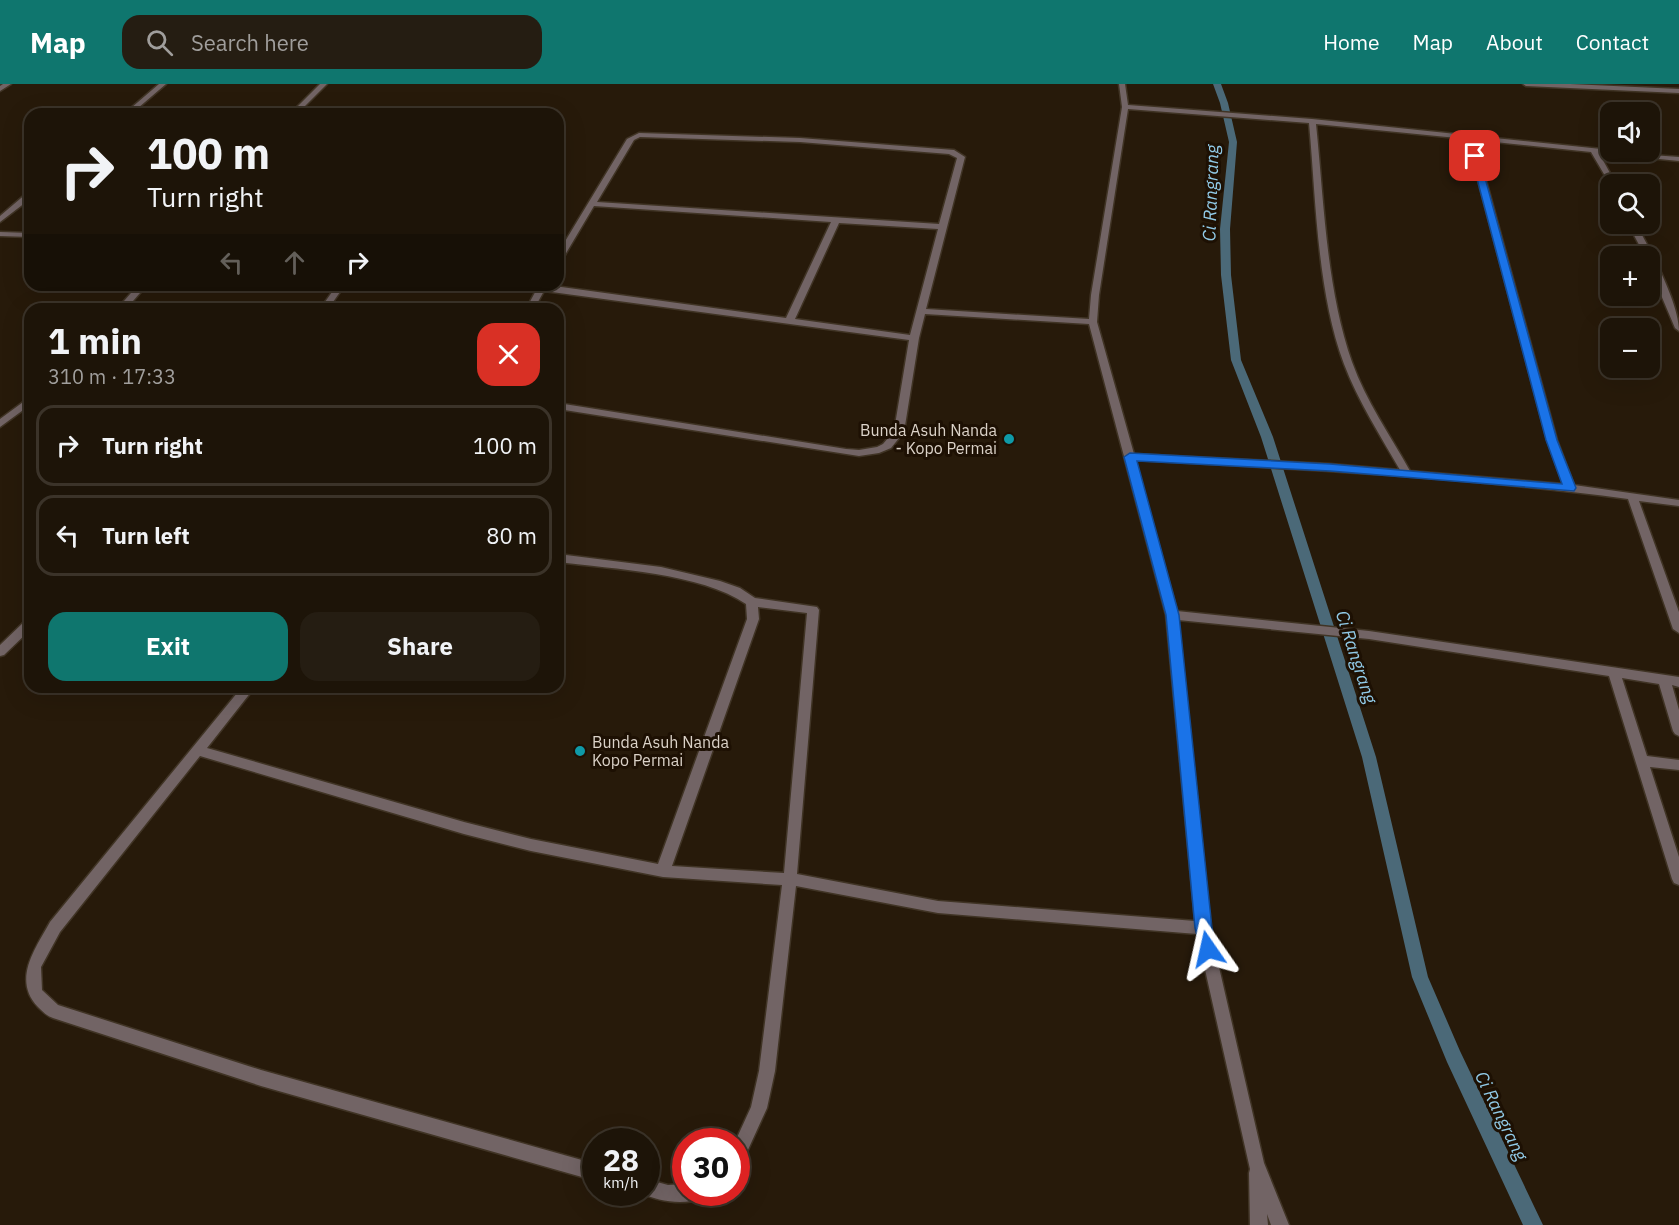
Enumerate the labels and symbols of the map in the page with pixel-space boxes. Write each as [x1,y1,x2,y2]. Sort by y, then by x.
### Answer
pin [1449,130,1500,181]
water label: Ci Rangrang [1197,143,1224,242]
place label: Bunda Asuh Nanda - Kopo Permai [860,420,997,458]
marker: Bunda Asuh Nanda - Kopo Permai [1002,432,1016,446]
water label: Ci Rangrang [1331,607,1383,707]
place label: Bunda Asuh Nanda Kopo Permai [592,732,729,770]
marker: Bunda Asuh Nanda Kopo Permai [573,744,587,758]
position arrow [1176,917,1240,981]
water label: Ci Rangrang [1470,1067,1533,1165]
speed limit sign: 30 [672,1128,750,1206]

